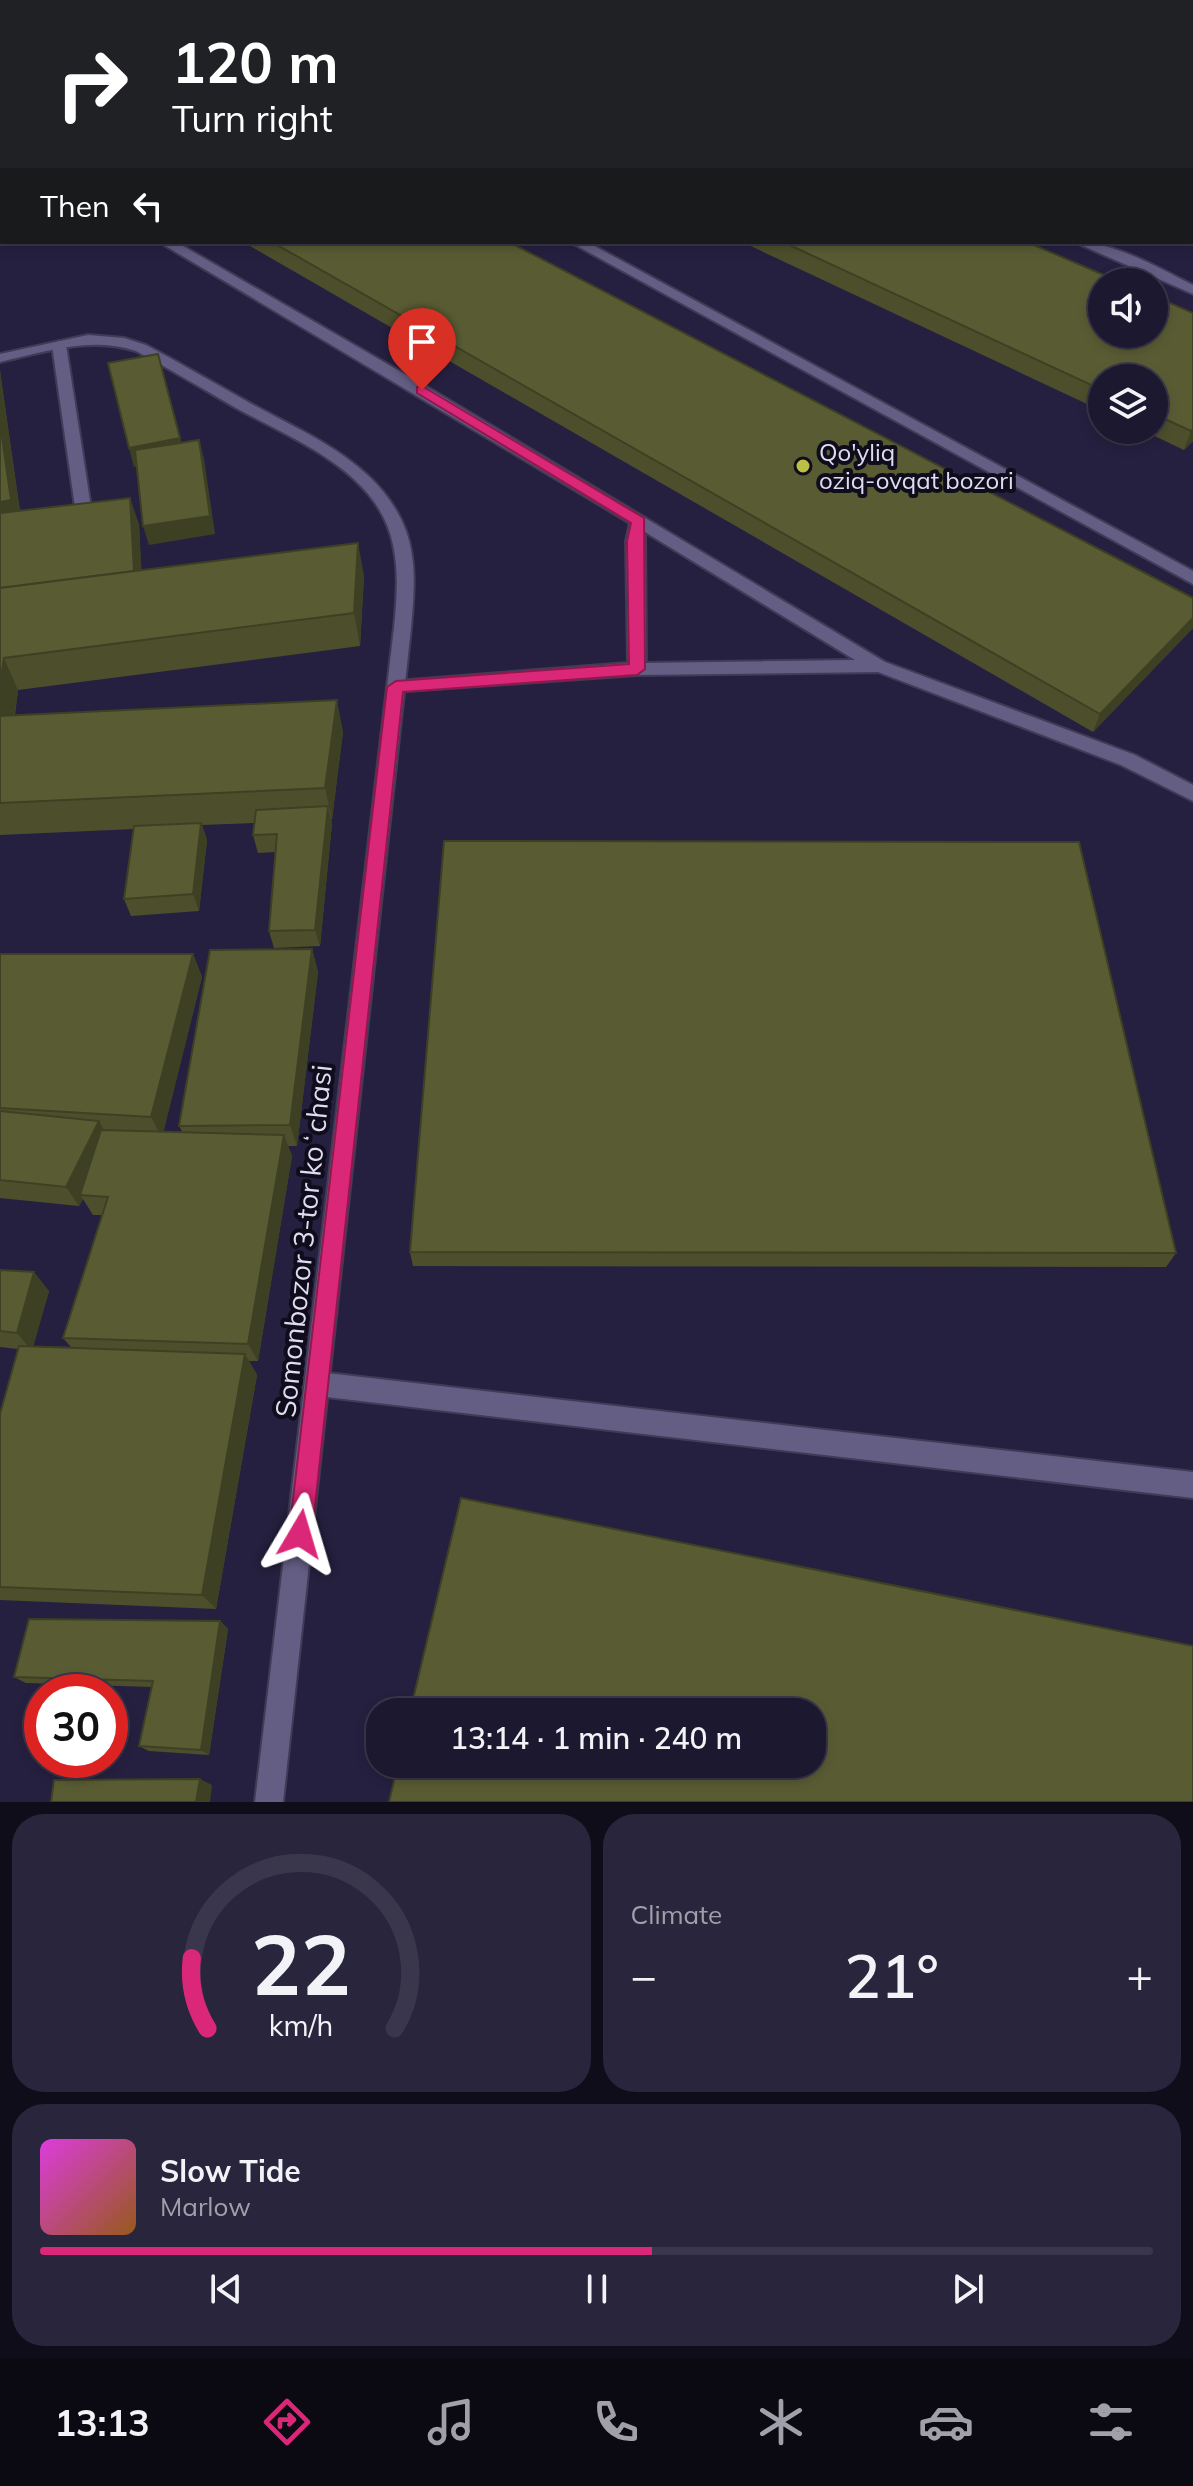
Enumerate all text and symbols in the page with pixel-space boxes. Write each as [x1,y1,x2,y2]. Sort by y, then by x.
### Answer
text: 120 m [172,27,339,97]
icon: right [40,32,144,136]
text: Turn right [172,96,333,141]
icon: left [126,184,170,228]
text: Then [40,187,110,225]
map controls [1088,268,1168,444]
button: sound [1088,268,1168,348]
pin [388,308,456,390]
icon: arrive [400,320,444,364]
button: layers [1088,364,1168,444]
place label: Qo'yliq oziq-ovqat bozori [819,437,1014,495]
marker: Qo'yliq oziq-ovqat bozori [794,457,812,475]
street label: Somonbozor 3-tor koʻchasi [267,1063,339,1419]
position arrow [258,1492,342,1576]
speed limit sign: 30 [24,1674,128,1778]
text: 13:14 · 1 min · 240 m [450,1719,742,1757]
text: Climate [631,1898,722,1931]
text: 22 [251,1911,351,2016]
text: 21° [845,1938,939,2013]
text: − [631,1948,657,2003]
text: + [1127,1948,1153,2003]
text: km/h [269,2007,334,2043]
text: Slow Tide [160,2152,301,2190]
text: Marlow [160,2190,251,2223]
icon: previous [204,2267,248,2311]
icon: pause [575,2267,619,2311]
icon: next [946,2267,990,2311]
icon: directions [259,2394,315,2450]
icon: music [423,2394,479,2450]
icon: phone [588,2394,644,2450]
icon: climate [753,2394,809,2450]
icon: car [918,2394,974,2450]
icon: filters [1083,2394,1139,2450]
text: 13:13 [54,2400,150,2445]

